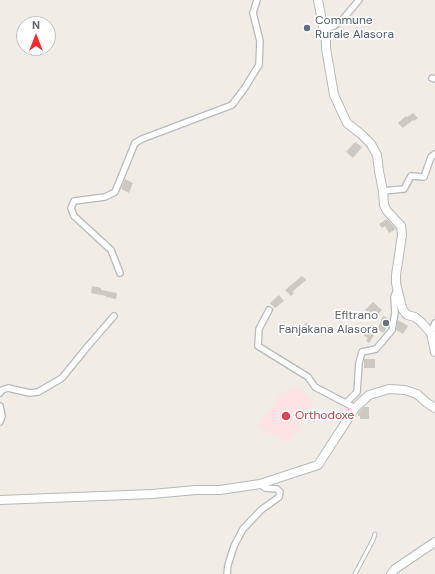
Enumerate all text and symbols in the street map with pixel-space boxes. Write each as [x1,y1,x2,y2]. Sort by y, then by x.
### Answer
place label: Commune Rurale Alasora [315,14,394,42]
north arrow [16,16,56,56]
text: N [32,18,40,32]
marker: Commune Rurale Alasora [302,23,312,33]
place label: Efitrano Fanjakana Alasora [279,309,378,337]
marker: Efitrano Fanjakana Alasora [381,318,391,328]
place label: Orthodoxe [295,409,354,423]
marker: Orthodoxe [280,410,292,422]

